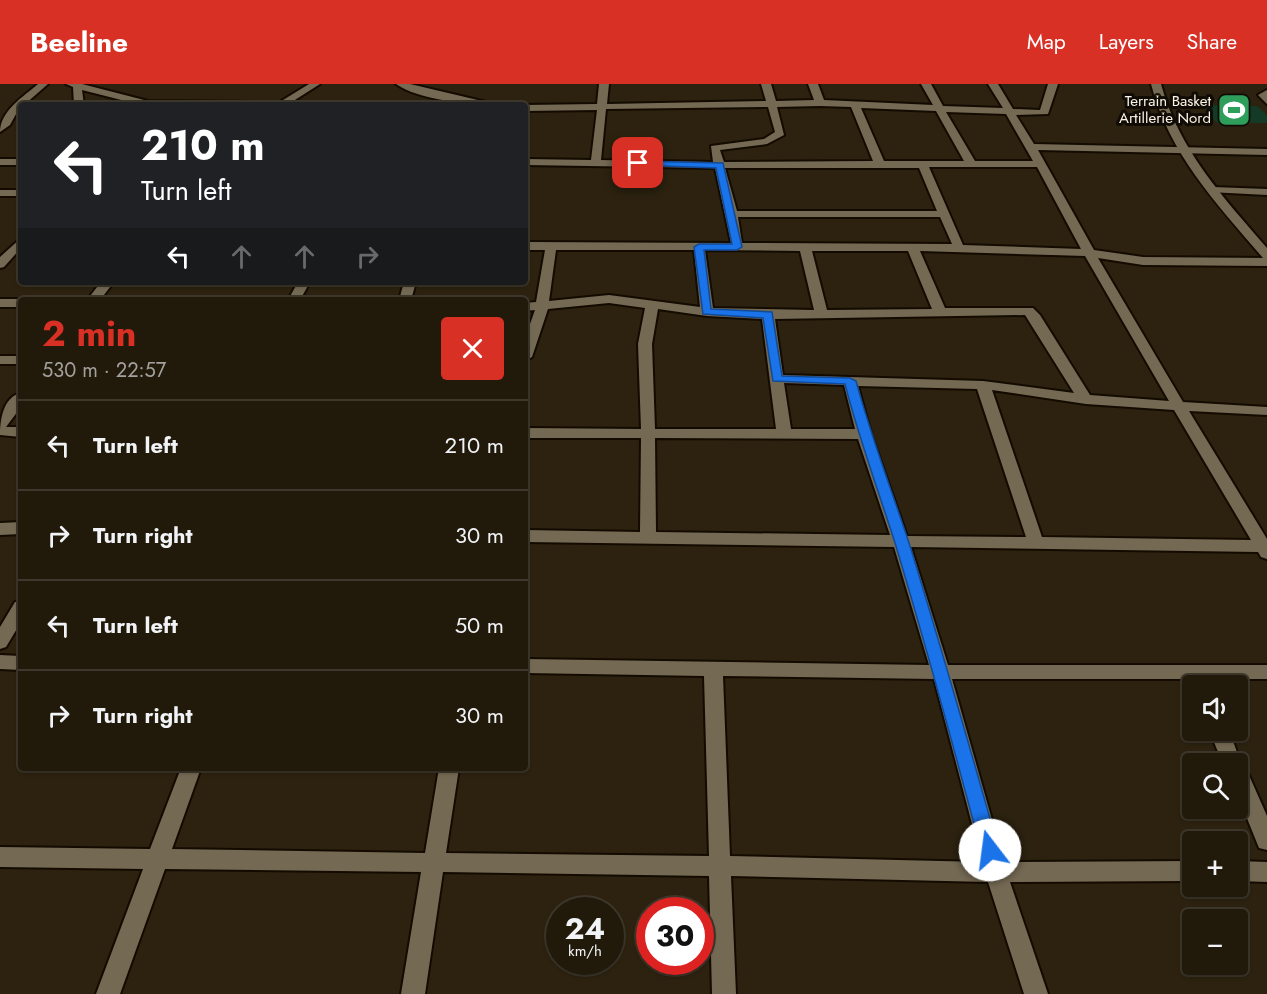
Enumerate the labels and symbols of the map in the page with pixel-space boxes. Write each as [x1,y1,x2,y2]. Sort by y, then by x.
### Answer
place label: Terrain Basket Artillerie Nord [1119,90,1211,129]
sports icon: Terrain Basket Artillerie Nord [1216,92,1252,128]
pin [612,137,663,188]
position arrow [958,818,1022,882]
speed limit sign: 30 [636,897,714,975]

